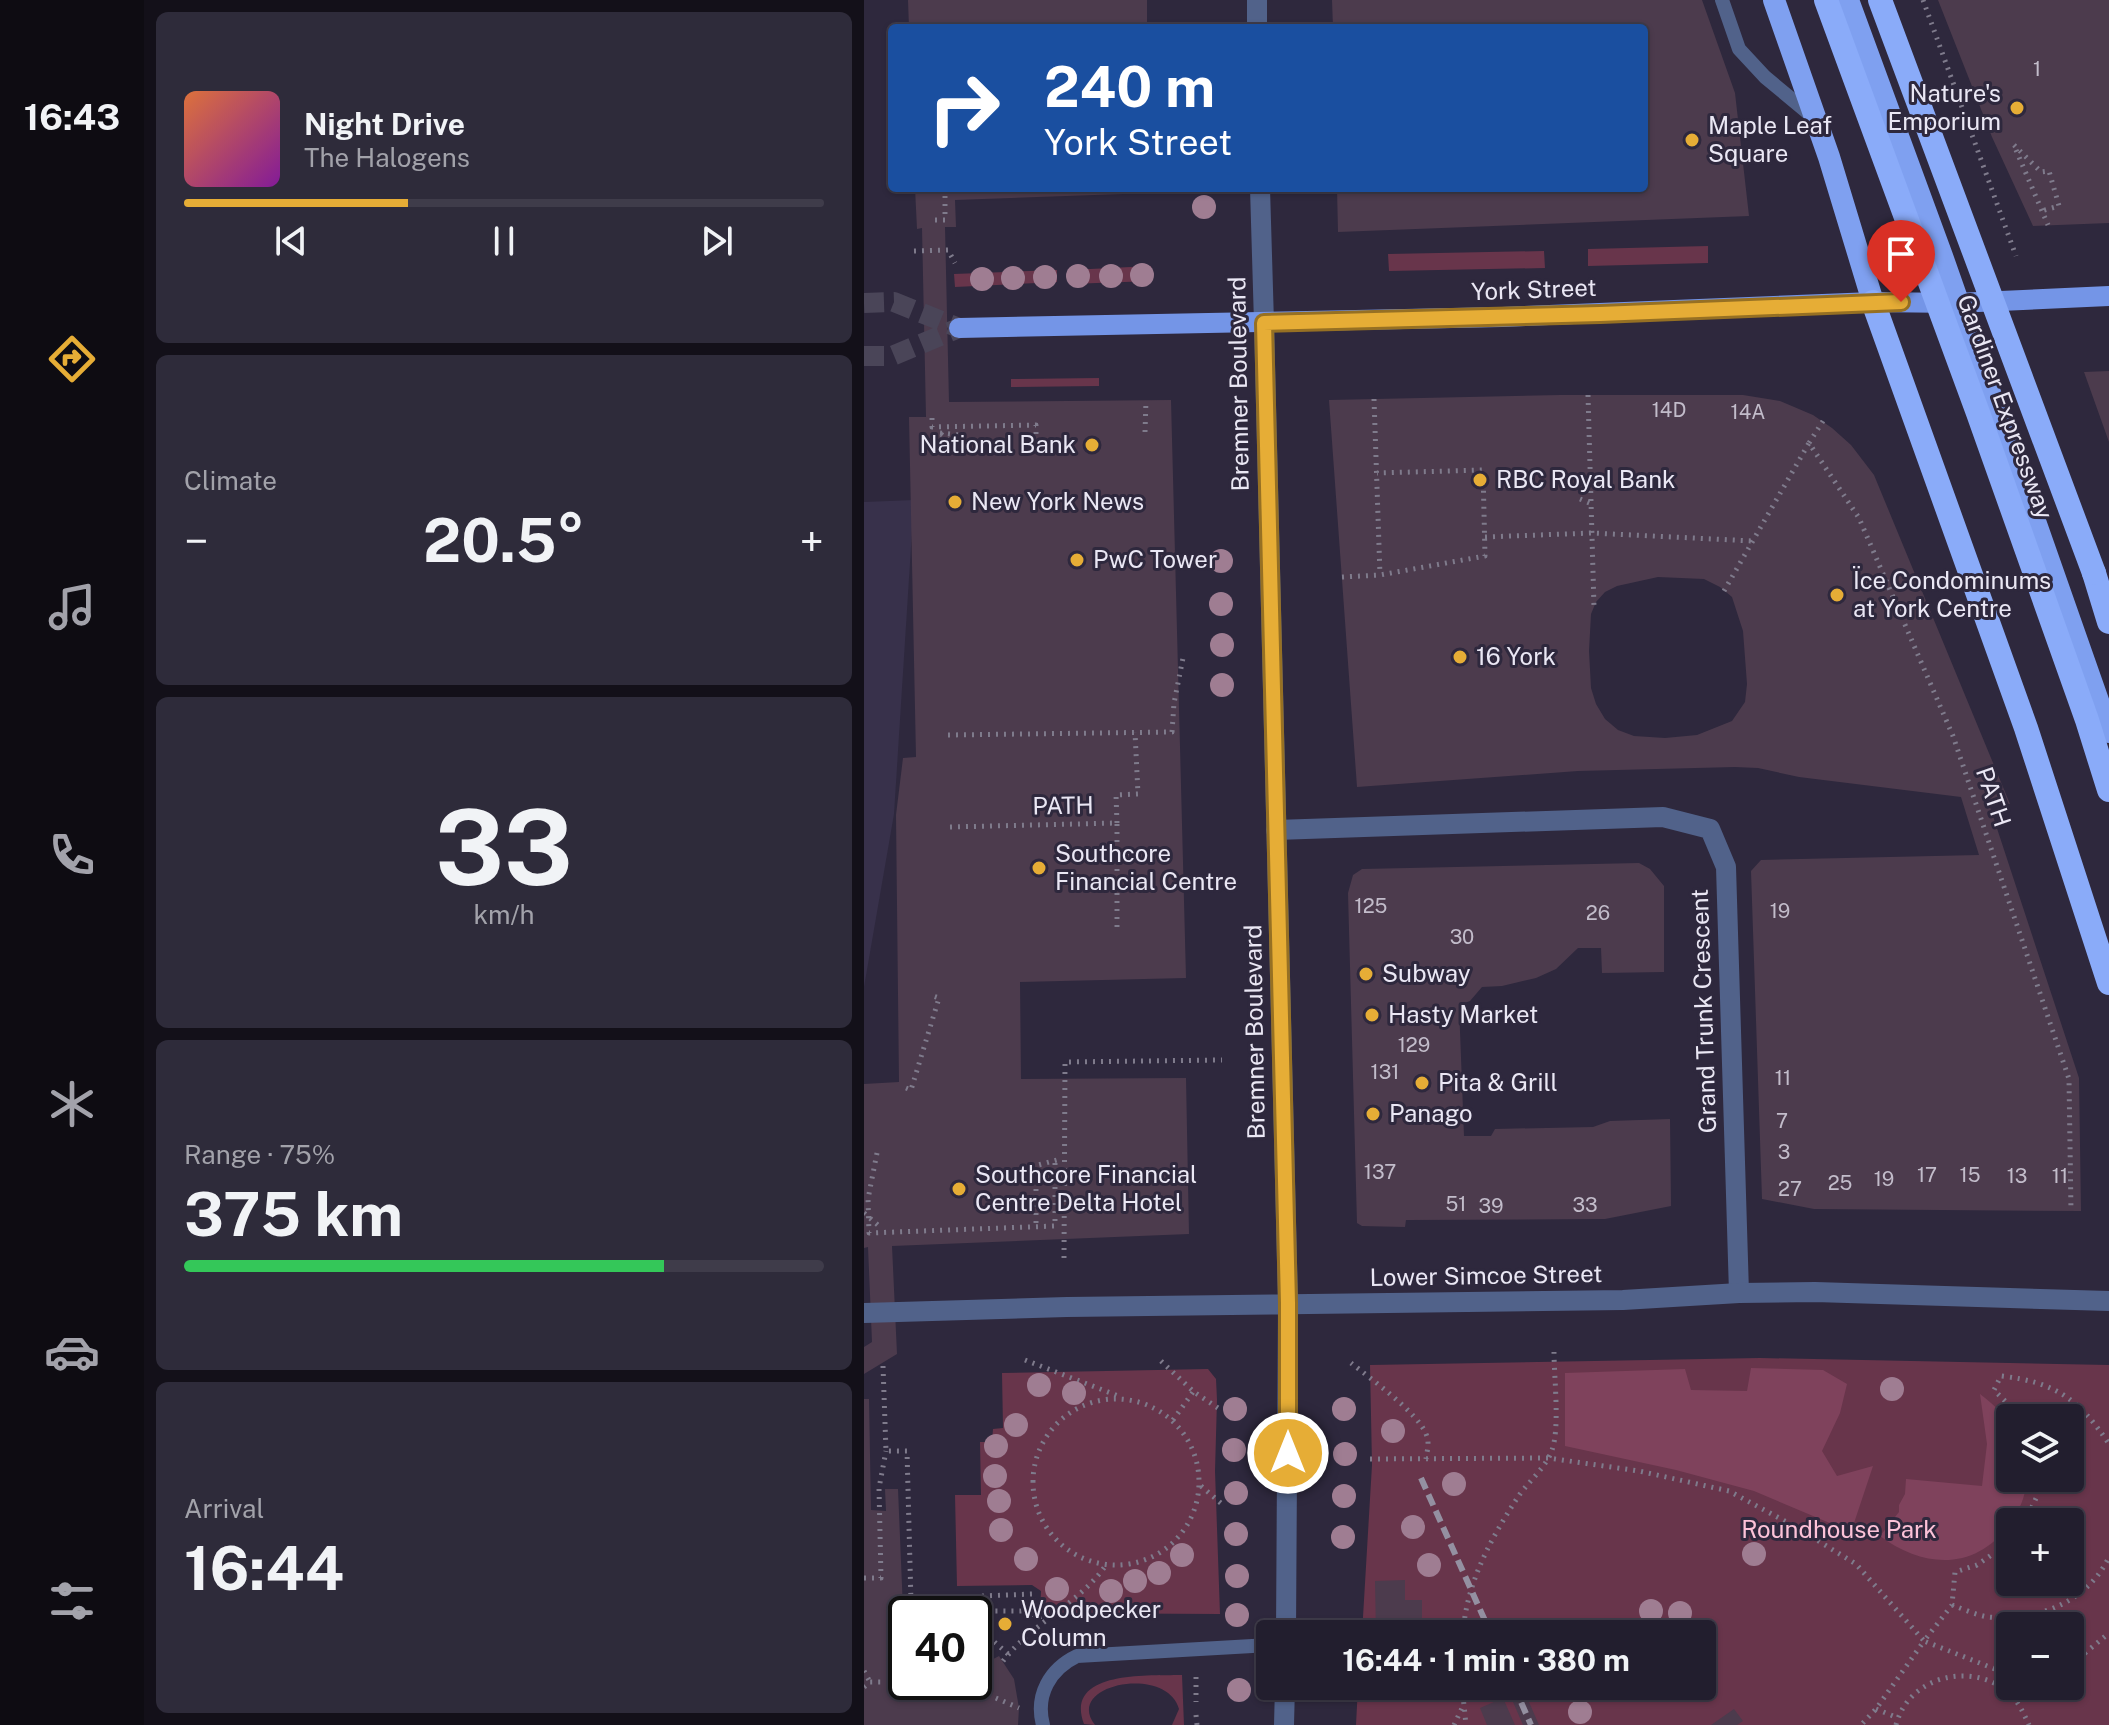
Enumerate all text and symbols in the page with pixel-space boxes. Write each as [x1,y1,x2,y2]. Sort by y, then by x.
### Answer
text: 240 m [1044,54,1215,120]
icon: right [912,56,1016,160]
house number: 1 [2033,57,2041,81]
place label: Nature's Emporium [1888,79,2001,135]
text: 16:43 [24,96,120,138]
marker: Nature's Emporium [2008,99,2026,117]
text: Night Drive [304,106,465,142]
place label: Maple Leaf Square [1708,111,1832,167]
text: York Street [1044,121,1232,163]
marker: Maple Leaf Square [1683,131,1701,149]
text: The Halogens [304,142,470,173]
icon: previous [269,219,313,263]
icon: pause [482,219,526,263]
icon: next [695,219,739,263]
pin [1867,220,1935,302]
icon: arrive [1879,232,1923,276]
street label: York Street [1471,273,1597,305]
street label: Bremner Boulevard [1222,276,1254,492]
street label: Gardiner Expressway [1952,291,2060,523]
icon: directions [44,331,100,387]
house number: 14D [1652,398,1686,422]
house number: 14A [1731,400,1765,424]
place label: National Bank [920,430,1076,458]
marker: National Bank [1083,436,1101,454]
text: Climate [184,465,277,496]
place label: RBC Royal Bank [1496,465,1675,493]
marker: RBC Royal Bank [1471,471,1489,489]
place label: New York News [971,487,1144,515]
marker: New York News [946,493,964,511]
text: 20.5° [423,505,585,576]
text: − [184,515,208,567]
text: + [800,515,824,567]
place label: PwC Tower [1093,545,1217,573]
marker: PwC Tower [1068,551,1086,569]
place label: Ïce Condominums at York Centre [1852,566,2051,622]
icon: music [44,579,100,635]
marker: Ïce Condominums at York Centre [1828,586,1846,604]
place label: 16 York [1476,642,1556,670]
marker: 16 York [1451,648,1469,666]
street label: PATH [1971,763,2017,830]
text: 33 [435,786,573,908]
street label: PATH [1032,790,1094,820]
icon: phone [44,827,100,883]
place label: Southcore Financial Centre [1055,839,1237,895]
marker: Southcore Financial Centre [1030,859,1048,877]
street label: Grand Trunk Crescent [1685,888,1721,1134]
house number: 125 [1355,894,1387,918]
text: km/h [473,899,535,930]
house number: 19 [1770,899,1790,923]
house number: 26 [1586,901,1610,925]
street label: Bremner Boulevard [1238,924,1270,1140]
house number: 30 [1450,925,1474,949]
place label: Subway [1382,959,1471,987]
marker: Subway [1357,965,1375,983]
place label: Hasty Market [1388,1000,1538,1028]
marker: Hasty Market [1363,1006,1381,1024]
house number: 129 [1398,1033,1430,1057]
house number: 131 [1371,1060,1399,1084]
house number: 11 [1775,1066,1791,1090]
place label: Pita & Grill [1438,1068,1558,1096]
marker: Pita & Grill [1413,1074,1431,1092]
icon: climate [44,1076,100,1132]
place label: Panago [1389,1099,1473,1127]
marker: Panago [1364,1105,1382,1123]
house number: 7 [1776,1109,1788,1133]
text: Range · 75% [184,1139,335,1170]
house number: 3 [1778,1140,1790,1164]
place label: Southcore Financial Centre Delta Hotel [975,1160,1197,1216]
house number: 137 [1364,1160,1396,1184]
house number: 17 [1917,1163,1937,1187]
house number: 15 [1960,1163,1980,1187]
house number: 13 [2007,1164,2027,1188]
house number: 11 [2052,1164,2068,1188]
house number: 19 [1874,1167,1894,1191]
house number: 25 [1828,1171,1852,1195]
house number: 27 [1778,1177,1802,1201]
text: 375 km [184,1179,403,1250]
marker: Southcore Financial Centre Delta Hotel [950,1180,968,1198]
house number: 51 [1446,1192,1466,1216]
house number: 33 [1572,1193,1598,1217]
house number: 39 [1479,1194,1503,1218]
street label: Lower Simcoe Street [1369,1259,1603,1291]
icon: car [44,1324,100,1380]
map controls [1996,1404,2084,1700]
button: layers [1996,1404,2084,1492]
position arrow [1246,1411,1330,1495]
text: Arrival [184,1493,264,1524]
button: + [1996,1508,2084,1596]
park label: Roundhouse Park [1741,1515,1937,1543]
text: 16:44 [184,1533,344,1604]
icon: filters [44,1573,100,1629]
place label: Woodpecker Column [1021,1595,1161,1651]
speed limit sign: 40 [888,1596,992,1700]
button: − [1996,1612,2084,1700]
marker: Woodpecker Column [996,1615,1014,1633]
text: 16:44 · 1 min · 380 m [1342,1642,1630,1678]

